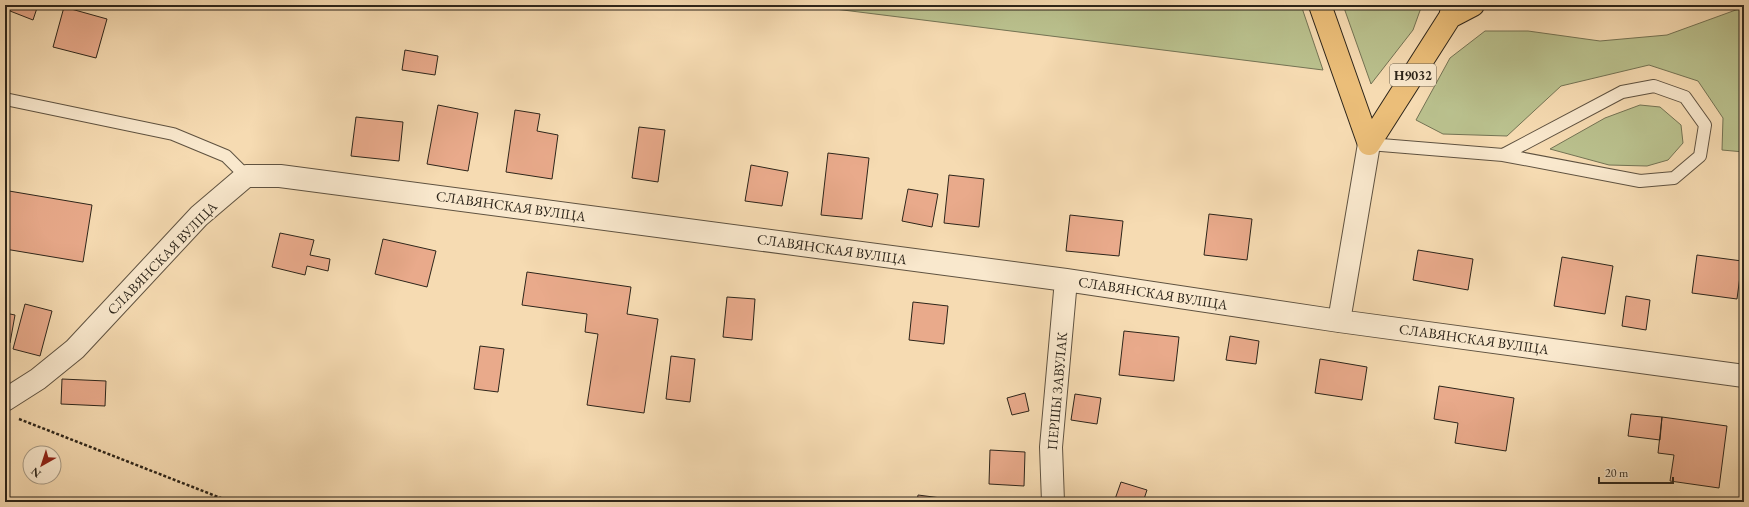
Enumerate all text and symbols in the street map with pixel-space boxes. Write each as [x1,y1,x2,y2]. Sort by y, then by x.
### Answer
road number: Н9032 [1390,64,1436,86]
street label: СЛАВЯНСКАЯ ВУЛІЦА [435,187,587,225]
street label: СЛАВЯНСКАЯ ВУЛІЦА [103,197,221,319]
street label: СЛАВЯНСКАЯ ВУЛІЦА [756,230,908,268]
street label: СЛАВЯНСКАЯ ВУЛІЦА [1077,272,1229,314]
street label: СЛАВЯНСКАЯ ВУЛІЦА [1398,320,1550,358]
street label: ПЕРШЫ ЗАВУЛАК [1043,330,1071,451]
north arrow [22,445,62,485]
scale bar [1599,459,1673,485]
text: N [28,464,44,481]
text: 20 m [1605,465,1629,481]

